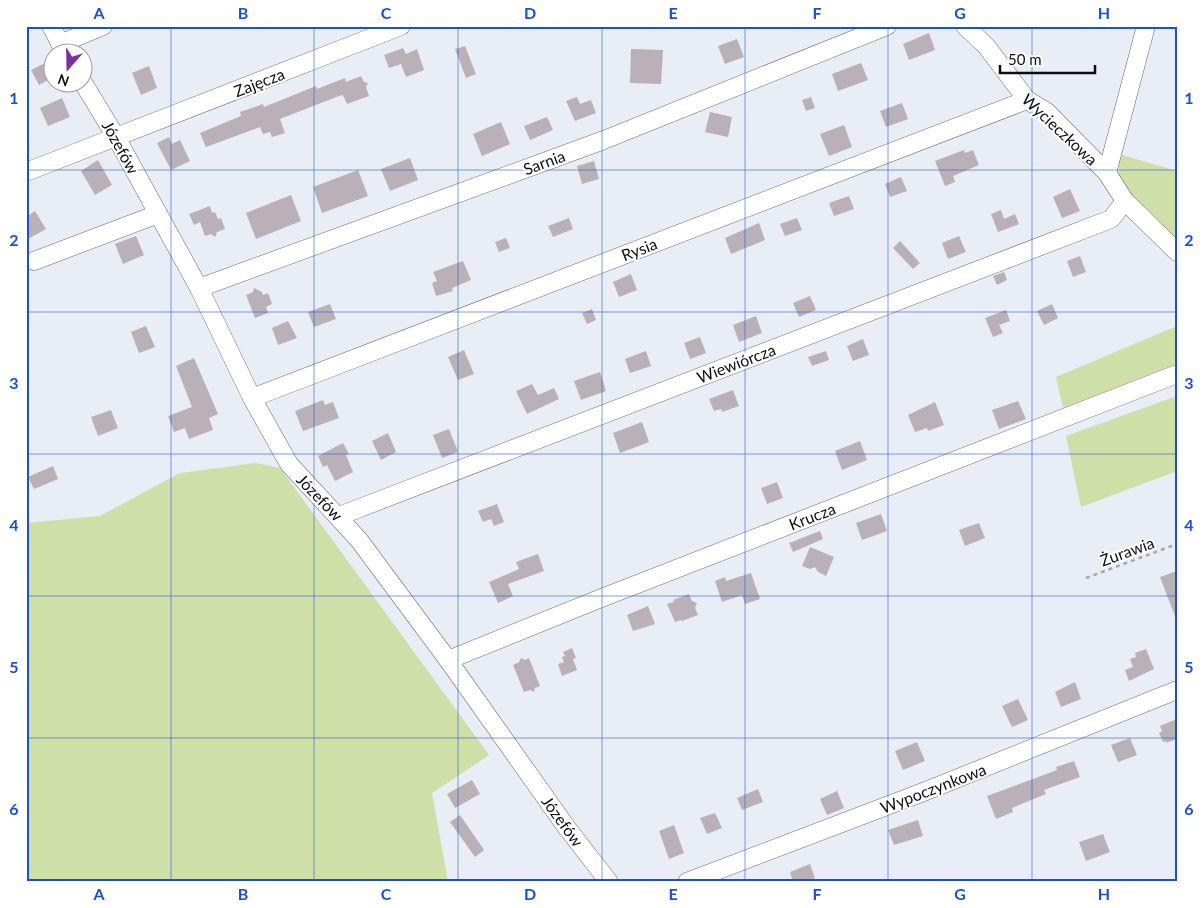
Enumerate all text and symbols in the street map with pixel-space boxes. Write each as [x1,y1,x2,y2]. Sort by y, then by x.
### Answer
text: A [92,3,105,22]
text: B [238,3,248,22]
text: C [381,3,392,22]
text: D [524,3,536,22]
text: E [668,3,678,22]
text: F [812,3,822,22]
text: G [954,3,966,22]
text: H [1098,3,1110,22]
north arrow [42,42,92,92]
scale bar [1000,42,1096,74]
text: 50 m [1008,50,1042,68]
street label: Zajęcza [231,64,287,100]
text: N [55,71,71,91]
text: 1 [9,88,19,107]
text: 1 [1184,88,1194,107]
street label: Wycieczkowa [1018,89,1102,169]
street label: Józefów [99,117,144,177]
street label: Sarnia [521,146,567,178]
text: 2 [9,230,19,249]
text: 2 [1184,230,1194,249]
street label: Rysia [619,234,659,264]
street label: Wiewiórcza [694,339,778,387]
text: 3 [9,373,19,392]
text: 3 [1184,373,1194,392]
street label: Józefów [293,470,347,525]
street label: Krucza [786,498,838,534]
text: 4 [9,515,19,534]
text: 4 [1184,515,1194,534]
street label: Żurawia [1097,532,1157,570]
text: 5 [9,657,19,676]
text: 5 [1184,657,1194,676]
street label: Wypoczynkowa [877,759,989,817]
street label: Józefów [538,792,588,850]
text: 6 [9,799,19,818]
text: 6 [1184,799,1194,818]
text: A [92,884,105,903]
text: B [238,884,248,903]
text: C [381,884,392,903]
text: D [524,884,536,903]
text: E [668,884,678,903]
text: F [812,884,822,903]
text: G [954,884,966,903]
text: H [1098,884,1110,903]

